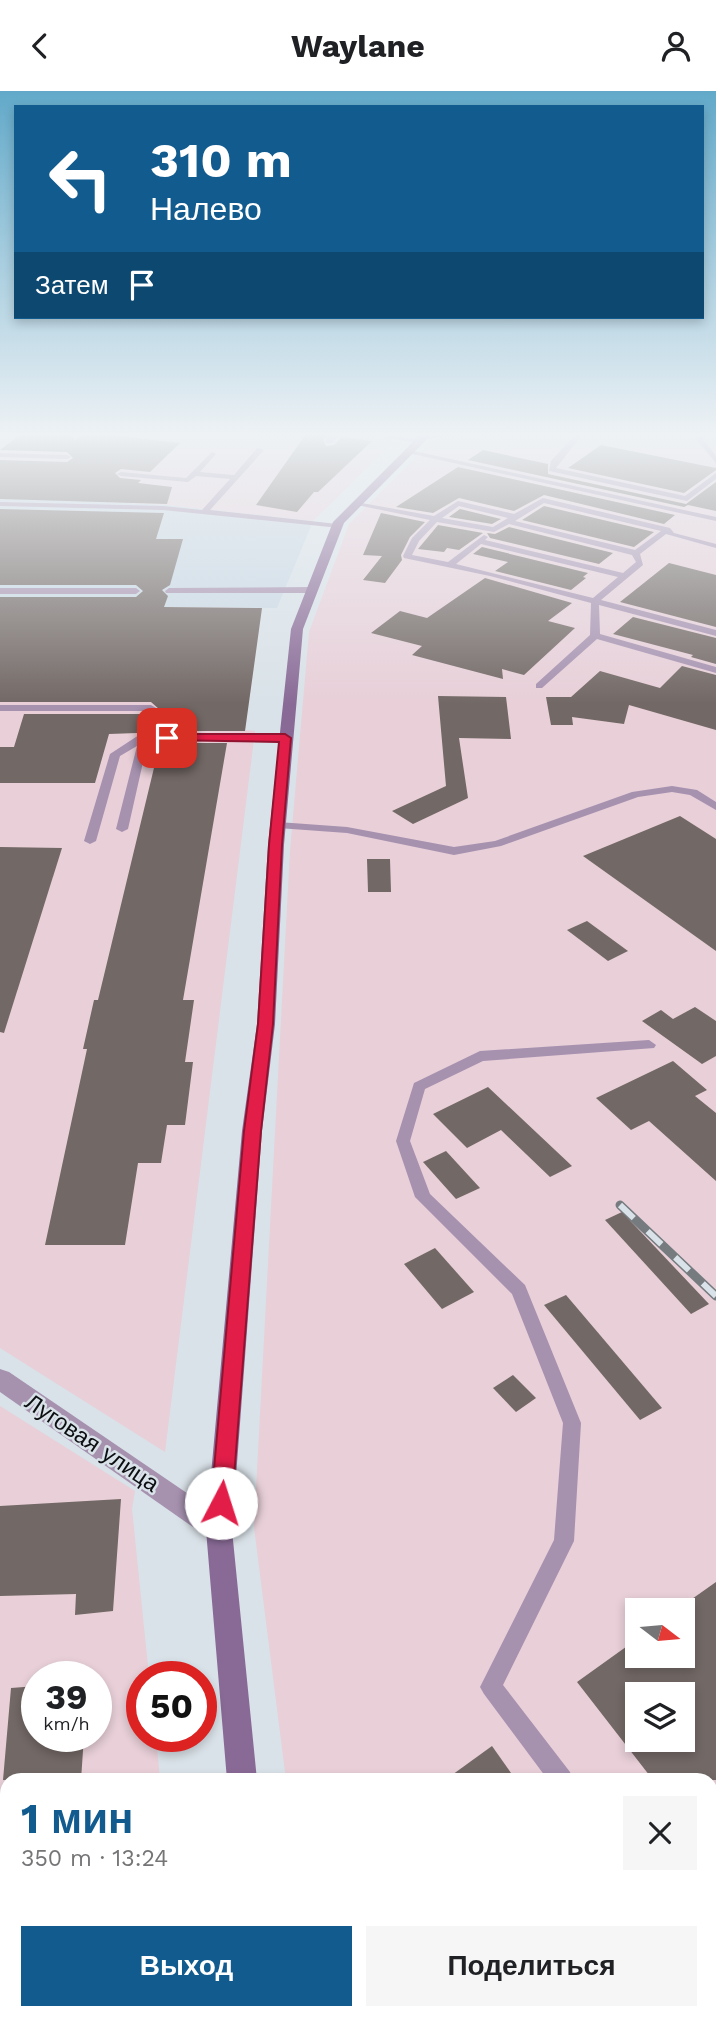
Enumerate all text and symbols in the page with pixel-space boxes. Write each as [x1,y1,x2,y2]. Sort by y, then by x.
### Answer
icon: back [21,27,59,65]
text: Waylane [291,27,425,65]
icon: person [657,27,695,65]
text: 310 m [150,131,292,189]
icon: left [35,133,126,224]
text: Налево [150,190,262,228]
icon: arrive [123,266,161,304]
text: Затем [35,270,109,300]
pin [137,708,197,768]
icon: arrive [148,719,186,757]
street label: Луговая улица [20,1388,164,1498]
position arrow [184,1466,258,1540]
north arrow [625,1598,695,1668]
map controls [625,1598,695,1752]
speed limit sign: 50 [126,1661,217,1752]
text: 39 [45,1676,88,1718]
button: layers [625,1682,695,1752]
text: km/h [43,1713,90,1734]
text: 1 мин [21,1794,133,1843]
button: close [623,1796,697,1870]
text: 350 m · 13:24 [21,1845,168,1872]
button: Выход [21,1926,352,2006]
button: Поделиться [366,1926,697,2006]

